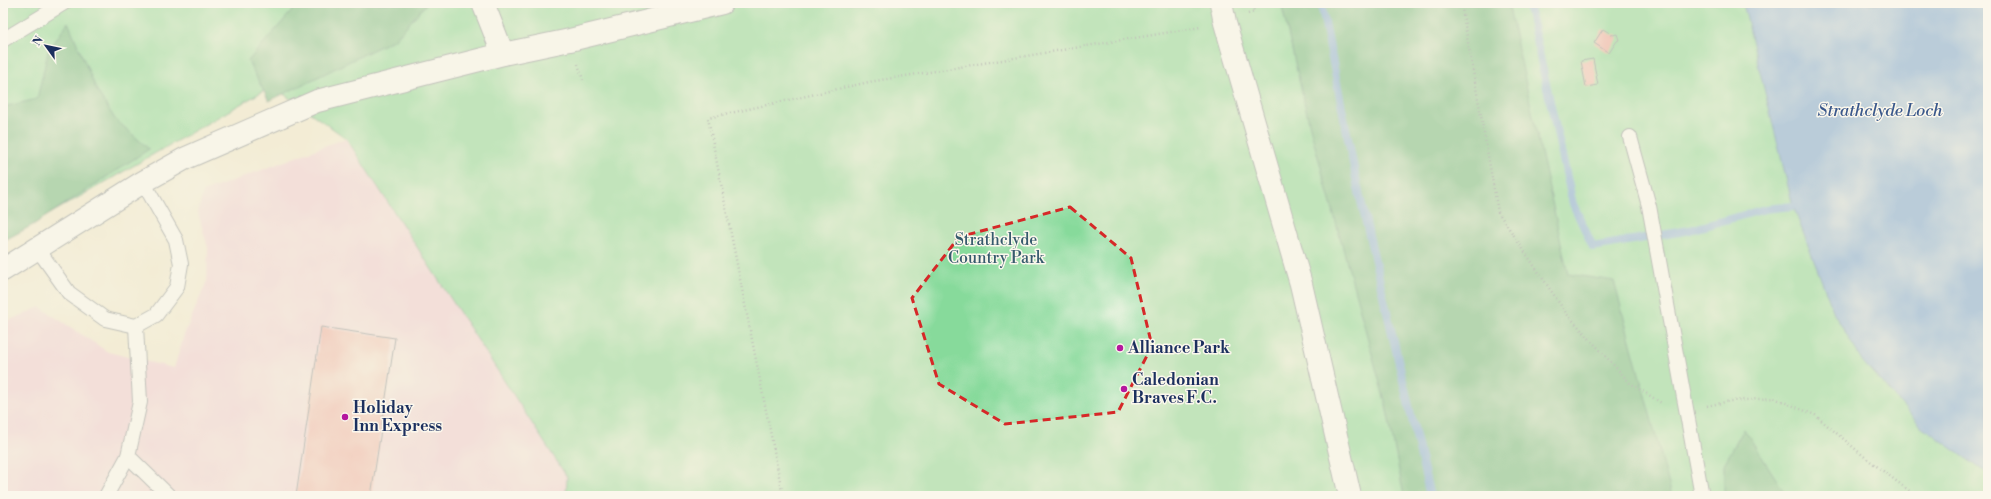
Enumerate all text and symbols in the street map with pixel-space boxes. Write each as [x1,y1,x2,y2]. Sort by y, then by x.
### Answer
north arrow [26,26,66,66]
text: N [30,33,47,49]
water label: Strathclyde Loch [1818,100,1943,122]
park label: Strathclyde Country Park [948,230,1046,268]
place label: Alliance Park [1127,338,1231,358]
marker: Alliance Park [1115,343,1125,353]
place label: Caledonian Braves F.C. [1132,370,1219,408]
marker: Caledonian Braves F.C. [1119,384,1129,394]
place label: Holiday Inn Express [353,398,442,436]
marker: Holiday Inn Express [340,412,350,422]

